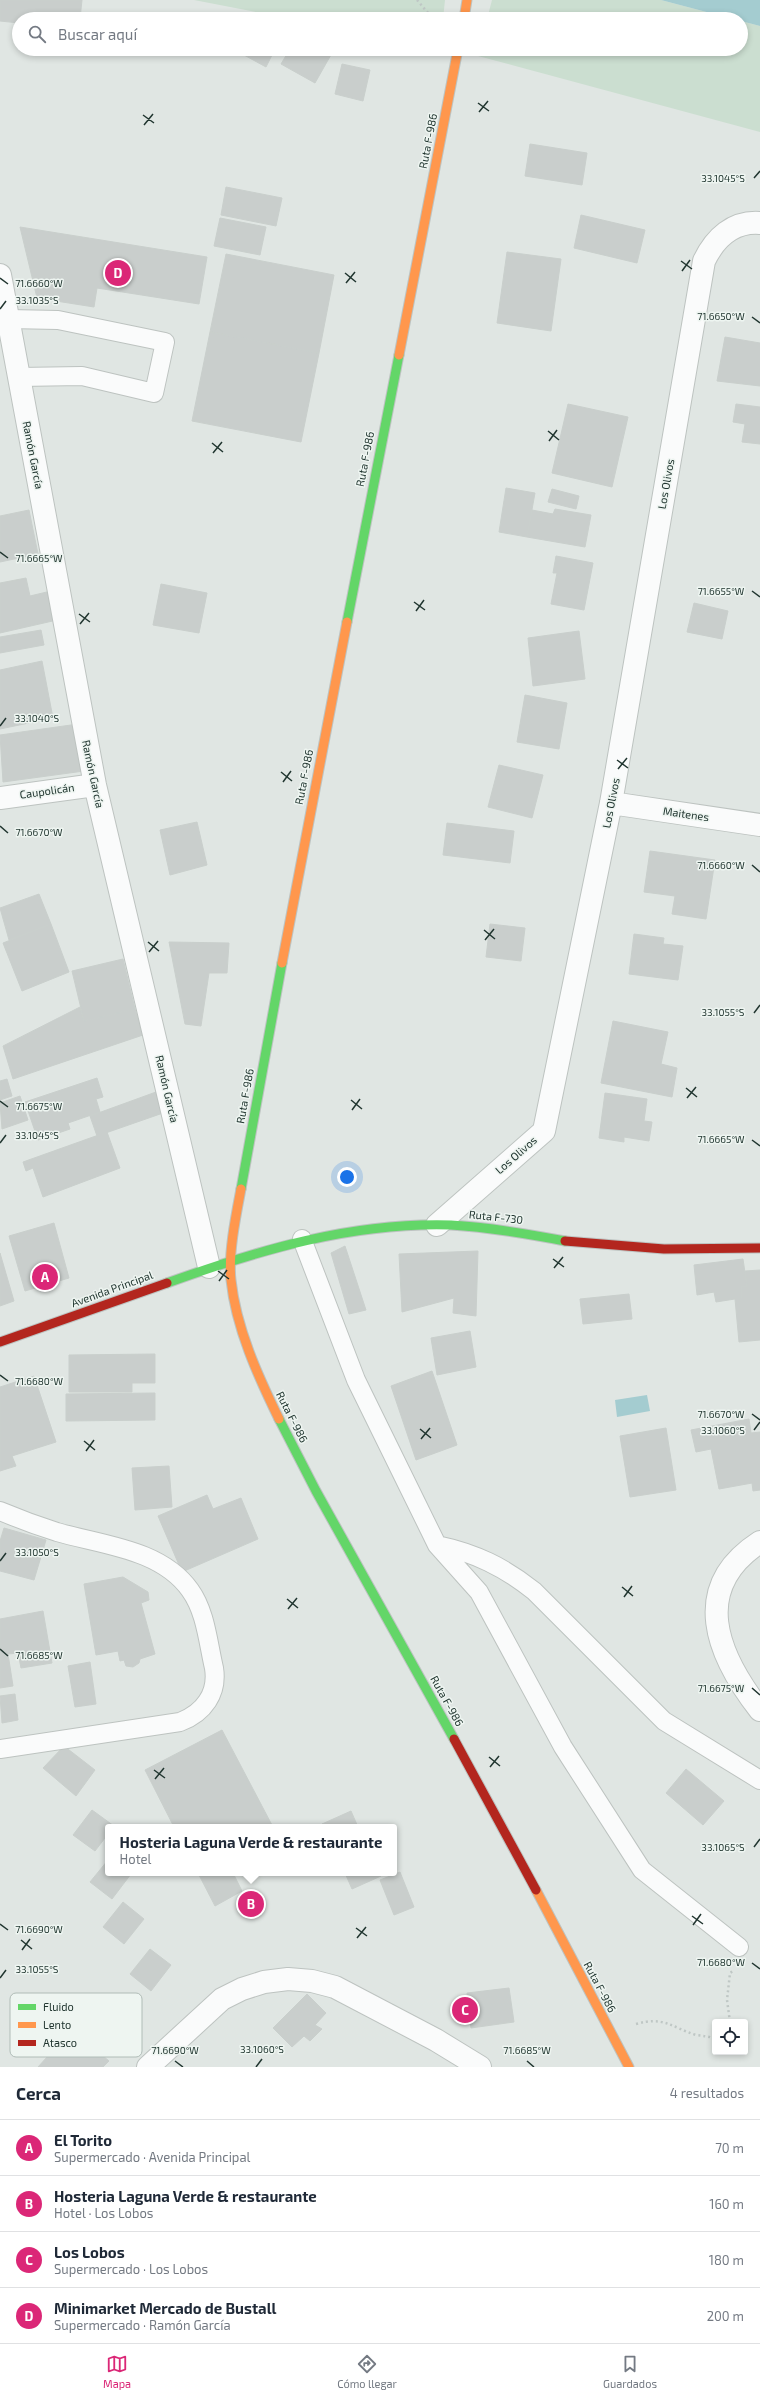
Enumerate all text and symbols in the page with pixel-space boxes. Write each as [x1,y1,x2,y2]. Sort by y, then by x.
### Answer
search box [12,12,748,56]
icon: search [26,23,48,45]
text: Buscar aquí [58,25,137,43]
street label: Ruta F-986 [416,112,439,170]
text: 33.1045°S [701,172,745,184]
pin: D [105,258,131,288]
text: 71.6660°W [15,277,63,289]
text: 33.1035°S [15,294,59,306]
text: 71.6650°W [697,310,745,322]
street label: Ramón García [21,420,46,490]
street label: Ruta F-986 [353,430,376,488]
street label: Los Olivos [655,457,676,510]
text: 71.6665°W [15,552,63,564]
text: 71.6655°W [698,585,745,597]
text: 33.1040°S [15,712,60,724]
street label: Ramón García [80,739,107,809]
street label: Ruta F-986 [292,748,315,806]
street label: Los Olivos [599,776,622,829]
street label: Caupolicán [19,780,75,801]
street label: Maitenes [662,804,710,823]
text: 71.6670°W [15,826,63,838]
text: 71.6660°W [697,859,745,871]
text: 33.1055°S [702,1006,745,1018]
street label: Ramón García [153,1054,182,1124]
street label: Ruta F-986 [233,1067,256,1125]
text: 71.6675°W [16,1100,63,1112]
text: 33.1045°S [15,1129,59,1141]
street label: Los Olivos [492,1133,539,1176]
text: 71.6665°W [697,1133,745,1145]
your location [337,1167,357,1187]
street label: Ruta F-730 [468,1207,524,1226]
pin: A [32,1262,58,1292]
street label: Avenida Principal [69,1267,155,1309]
text: 71.6680°W [15,1375,64,1387]
street label: Ruta F-986 [274,1389,311,1445]
text: 71.6670°W [697,1408,745,1420]
text: 33.1060°S [701,1424,745,1436]
text: 33.1050°S [15,1546,59,1558]
text: 71.6685°W [15,1649,63,1661]
street label: Ruta F-986 [428,1673,467,1728]
text: 71.6675°W [698,1682,745,1694]
popup [105,1824,397,1876]
text: Hosteria Laguna Verde & restaurante [120,1833,382,1851]
text: 33.1065°S [701,1841,745,1853]
text: Hotel [120,1851,151,1867]
pin: B [238,1889,264,1919]
text: 71.6690°W [15,1923,63,1935]
text: 71.6680°W [697,1956,746,1968]
street label: Ruta F-986 [582,1959,619,2014]
text: 33.1055°S [16,1963,59,1975]
legend [10,1993,142,2057]
pin: C [452,1995,478,2025]
text: Fluido [43,2000,74,2013]
text: Lento [43,2018,71,2031]
map controls [712,2019,748,2055]
button: locate [712,2019,748,2055]
text: Atasco [43,2036,77,2049]
text: 33.1060°S [240,2043,284,2055]
text: 71.6690°W [151,2044,199,2056]
text: 71.6685°W [503,2044,551,2056]
text: Cerca [16,2083,61,2103]
text: 4 resultados [670,2085,744,2101]
text: El Torito [54,2131,112,2149]
text: A [25,2140,33,2156]
text: 70 m [715,2140,744,2156]
text: Supermercado · Avenida Principal [54,2149,250,2165]
text: Hosteria Laguna Verde & restaurante [54,2187,317,2205]
text: B [25,2196,33,2212]
text: 160 m [709,2196,744,2212]
text: Hotel · Los Lobos [54,2205,153,2221]
text: Los Lobos [54,2243,125,2261]
text: C [25,2252,33,2268]
text: 180 m [709,2252,744,2268]
text: Supermercado · Los Lobos [54,2261,208,2277]
text: Minimarket Mercado de Bustall [54,2299,277,2317]
text: D [25,2308,33,2324]
text: 200 m [707,2308,744,2324]
text: Supermercado · Ramón García [54,2317,231,2333]
tab: Mapa [103,2353,131,2390]
tab: Cómo llegar [337,2353,397,2390]
tab: Guardados [603,2353,657,2390]

